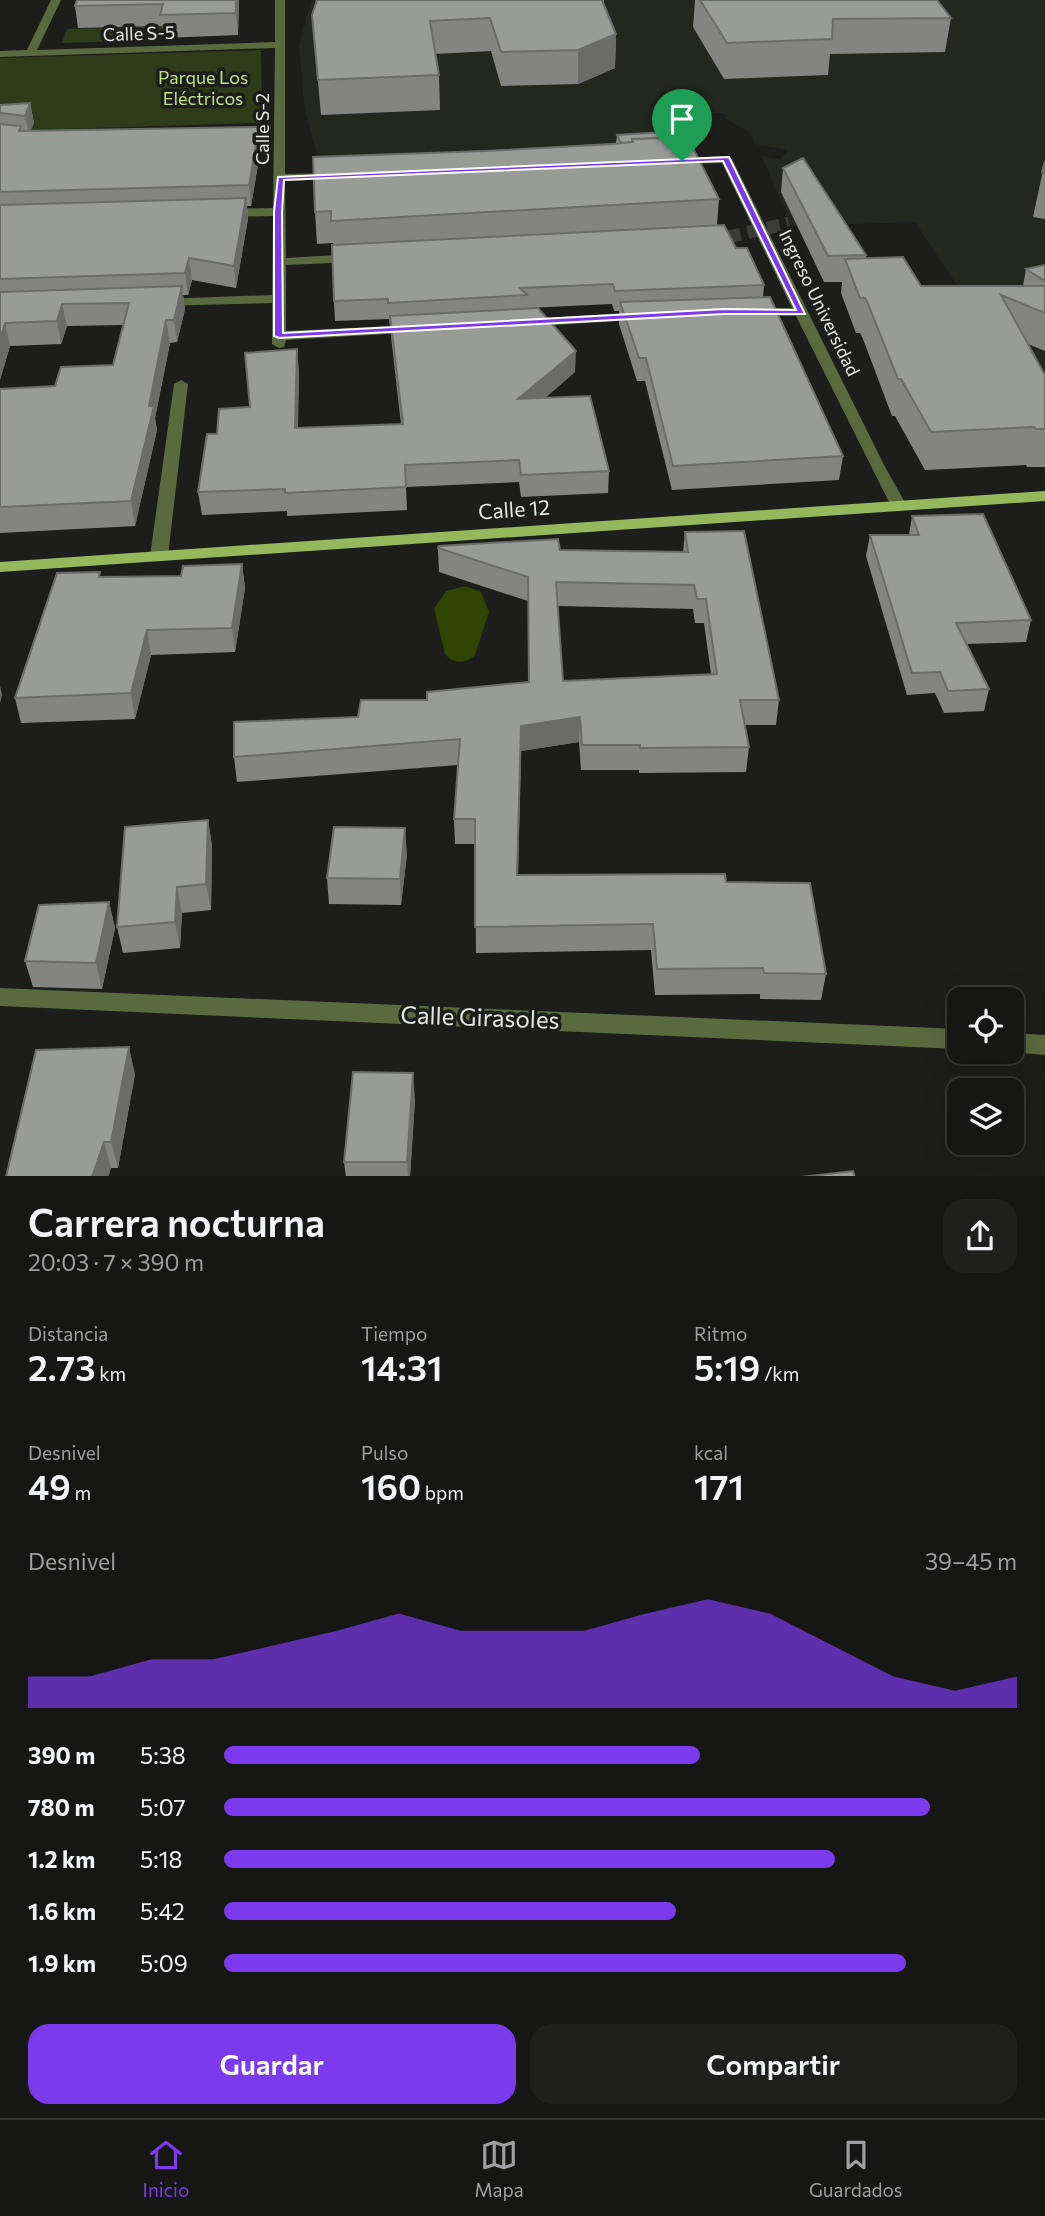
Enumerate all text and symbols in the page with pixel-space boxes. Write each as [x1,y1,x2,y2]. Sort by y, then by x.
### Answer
street label: Calle S-5 [102,21,175,45]
park label: Parque Los Eléctricos [158,66,248,109]
pin [652,89,712,161]
street label: Calle S-2 [251,93,273,165]
icon: arrive [663,100,701,138]
street label: Ingreso Universidad [775,226,865,379]
street label: Calle 12 [477,494,551,523]
map controls [947,987,1024,1155]
button: locate [947,987,1024,1064]
street label: Calle Girasoles [400,999,560,1034]
button: layers [947,1078,1024,1155]
text: Carrera nocturna [28,1198,325,1245]
button: share [943,1199,1017,1273]
text: 20:03 · 7 × 390 m [28,1248,204,1276]
text: Distancia [28,1322,108,1345]
text: Tiempo [361,1322,427,1345]
text: Ritmo [694,1322,747,1345]
text: 2.73 [28,1345,96,1388]
text: 14:31 [361,1345,443,1388]
text: 5:19 [694,1345,760,1388]
text: km [96,1362,126,1385]
text: /km [760,1362,799,1385]
text: Desnivel [28,1441,101,1464]
text: Pulso [361,1441,408,1464]
text: kcal [694,1441,728,1464]
text: 49 [28,1464,71,1507]
text: 160 [361,1464,421,1507]
text: 171 [694,1464,744,1507]
text: m [71,1481,91,1504]
text: bpm [421,1481,464,1504]
text: Desnivel [28,1547,116,1575]
text: 39–45 m [925,1547,1017,1575]
text: 390 m [28,1741,95,1769]
text: 5:38 [140,1741,186,1769]
text: 780 m [28,1793,94,1821]
text: 5:07 [140,1793,186,1821]
text: 1.2 km [28,1845,95,1873]
text: 5:18 [140,1845,182,1873]
text: 1.6 km [28,1897,96,1925]
text: 5:42 [140,1897,185,1925]
text: 1.9 km [28,1949,96,1977]
text: 5:09 [140,1949,188,1977]
button: Guardar [28,2024,516,2104]
button: Compartir [530,2024,1017,2104]
tab: Inicio [143,2136,189,2201]
tab: Mapa [475,2136,524,2201]
tab: Guardados [809,2136,902,2201]

